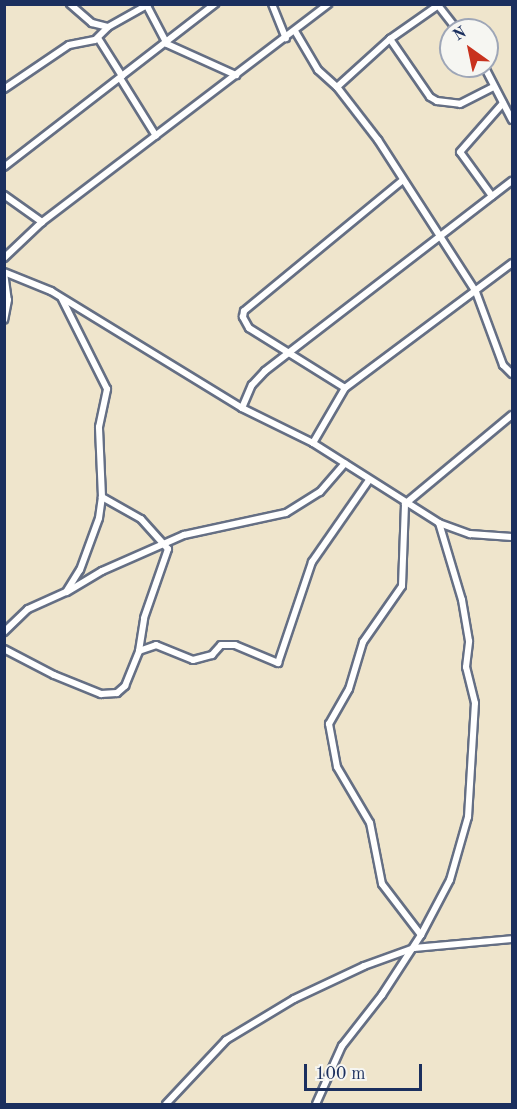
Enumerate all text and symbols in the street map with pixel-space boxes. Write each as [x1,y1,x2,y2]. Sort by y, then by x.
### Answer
north arrow [439,18,499,78]
text: N [451,25,470,45]
scale bar [307,1052,426,1090]
text: 100 m [315,1065,366,1083]

